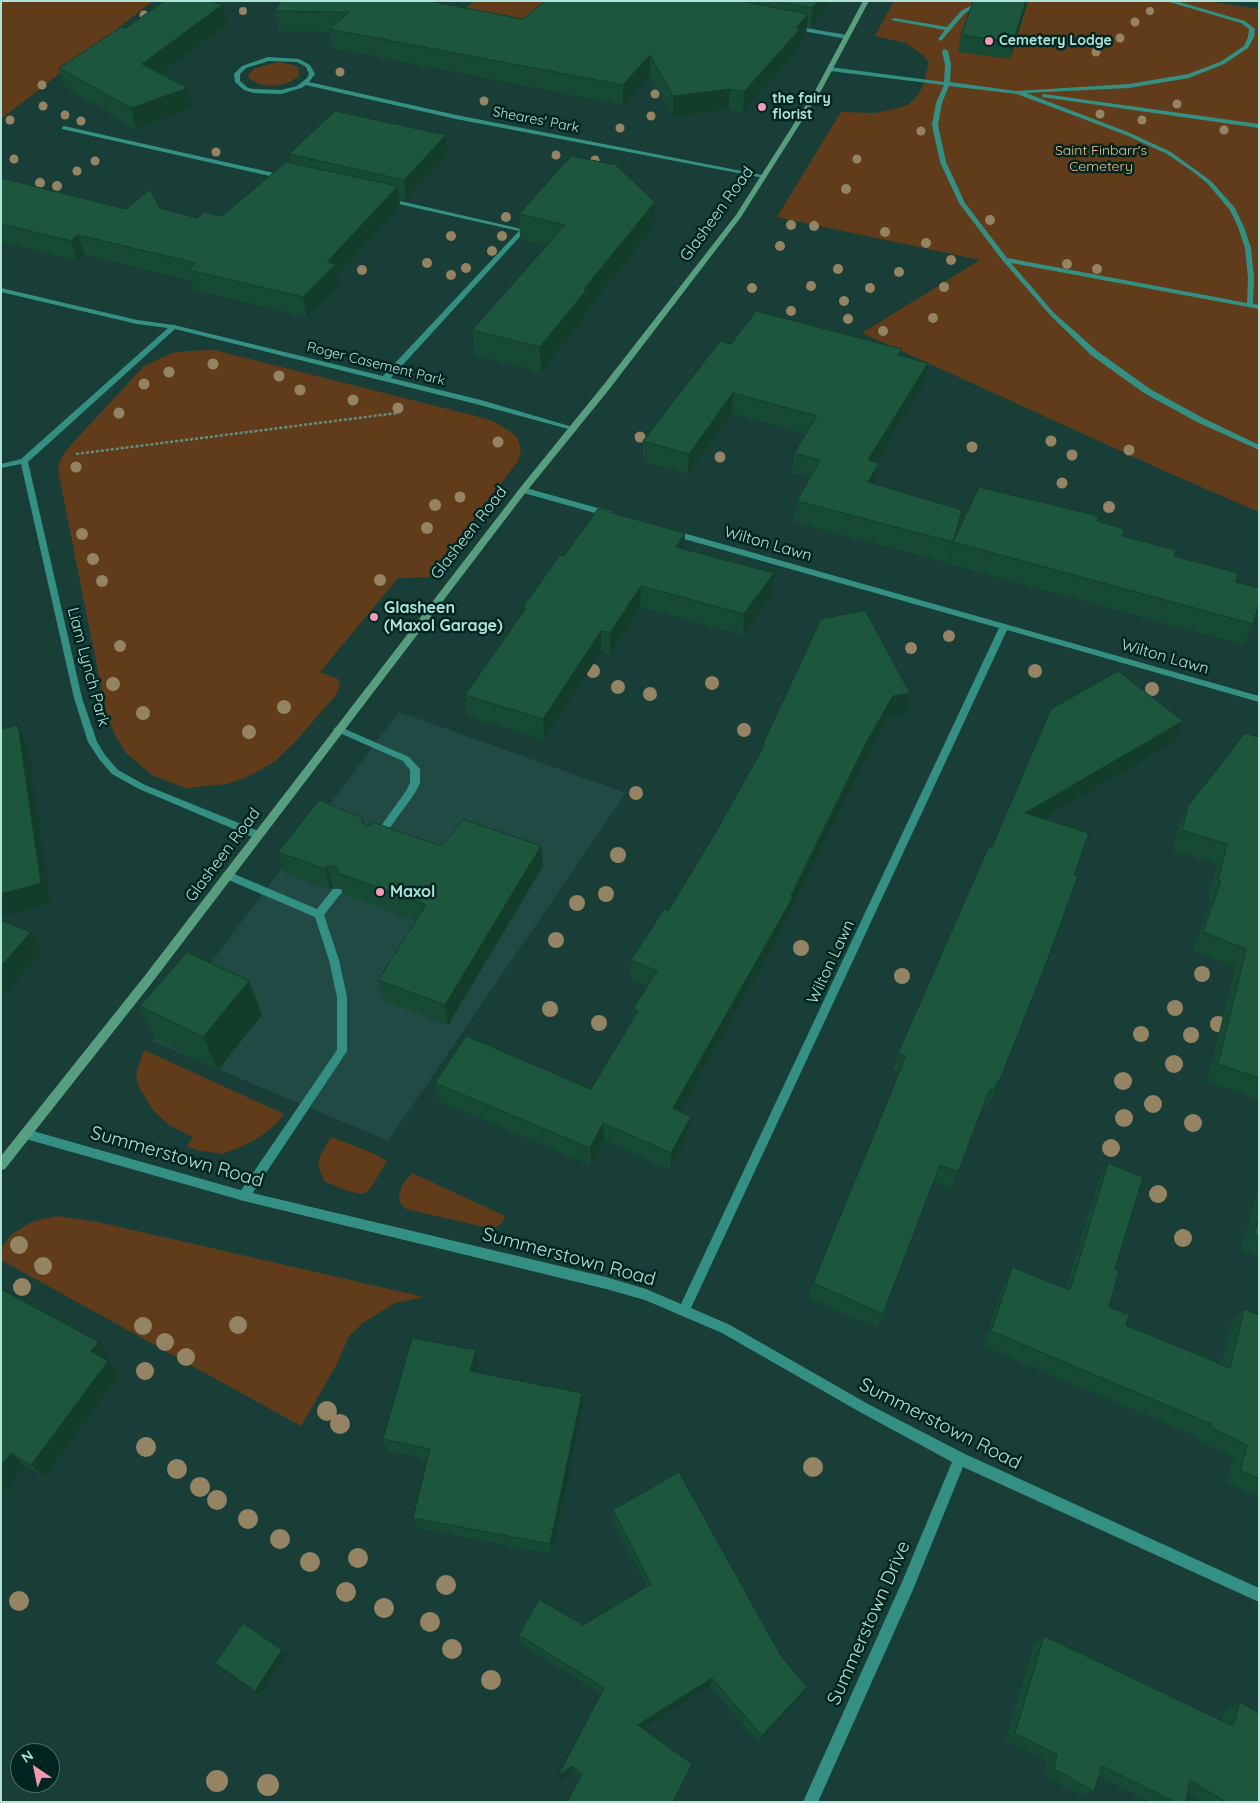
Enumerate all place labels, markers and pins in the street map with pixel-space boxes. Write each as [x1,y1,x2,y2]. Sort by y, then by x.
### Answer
place label: Cemetery Lodge [999,33,1112,49]
marker: Cemetery Lodge [983,35,995,47]
place label: the fairy florist [772,91,831,124]
marker: the fairy florist [756,101,768,113]
place label: Glasheen (Maxol Garage) [384,598,503,636]
marker: Glasheen (Maxol Garage) [368,611,380,623]
place label: Maxol [390,882,435,902]
marker: Maxol [374,886,386,898]

